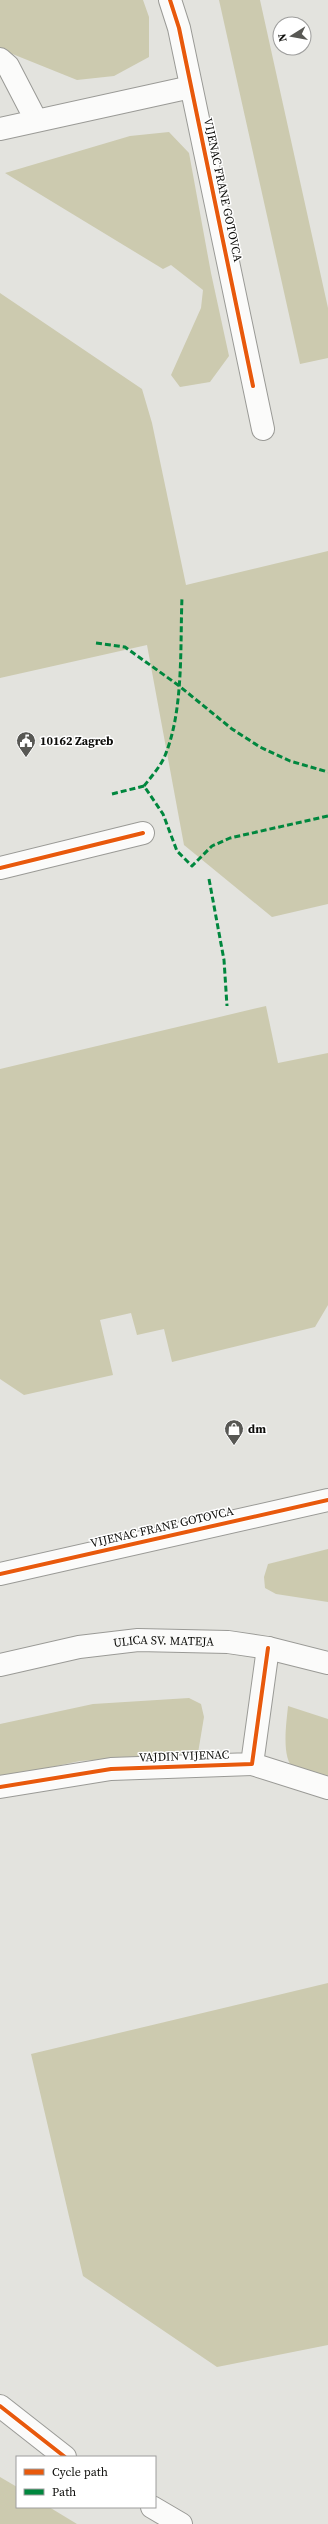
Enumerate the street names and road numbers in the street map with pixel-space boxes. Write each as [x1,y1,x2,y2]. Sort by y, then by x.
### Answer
street label: VIJENAC FRANE GOTOVCA [200,117,246,263]
street label: VIJENAC FRANE GOTOVCA [89,1503,235,1551]
street label: ULICA SV. MATEJA [112,1632,214,1651]
street label: VAJDIN VIJENAC [139,1746,230,1766]

